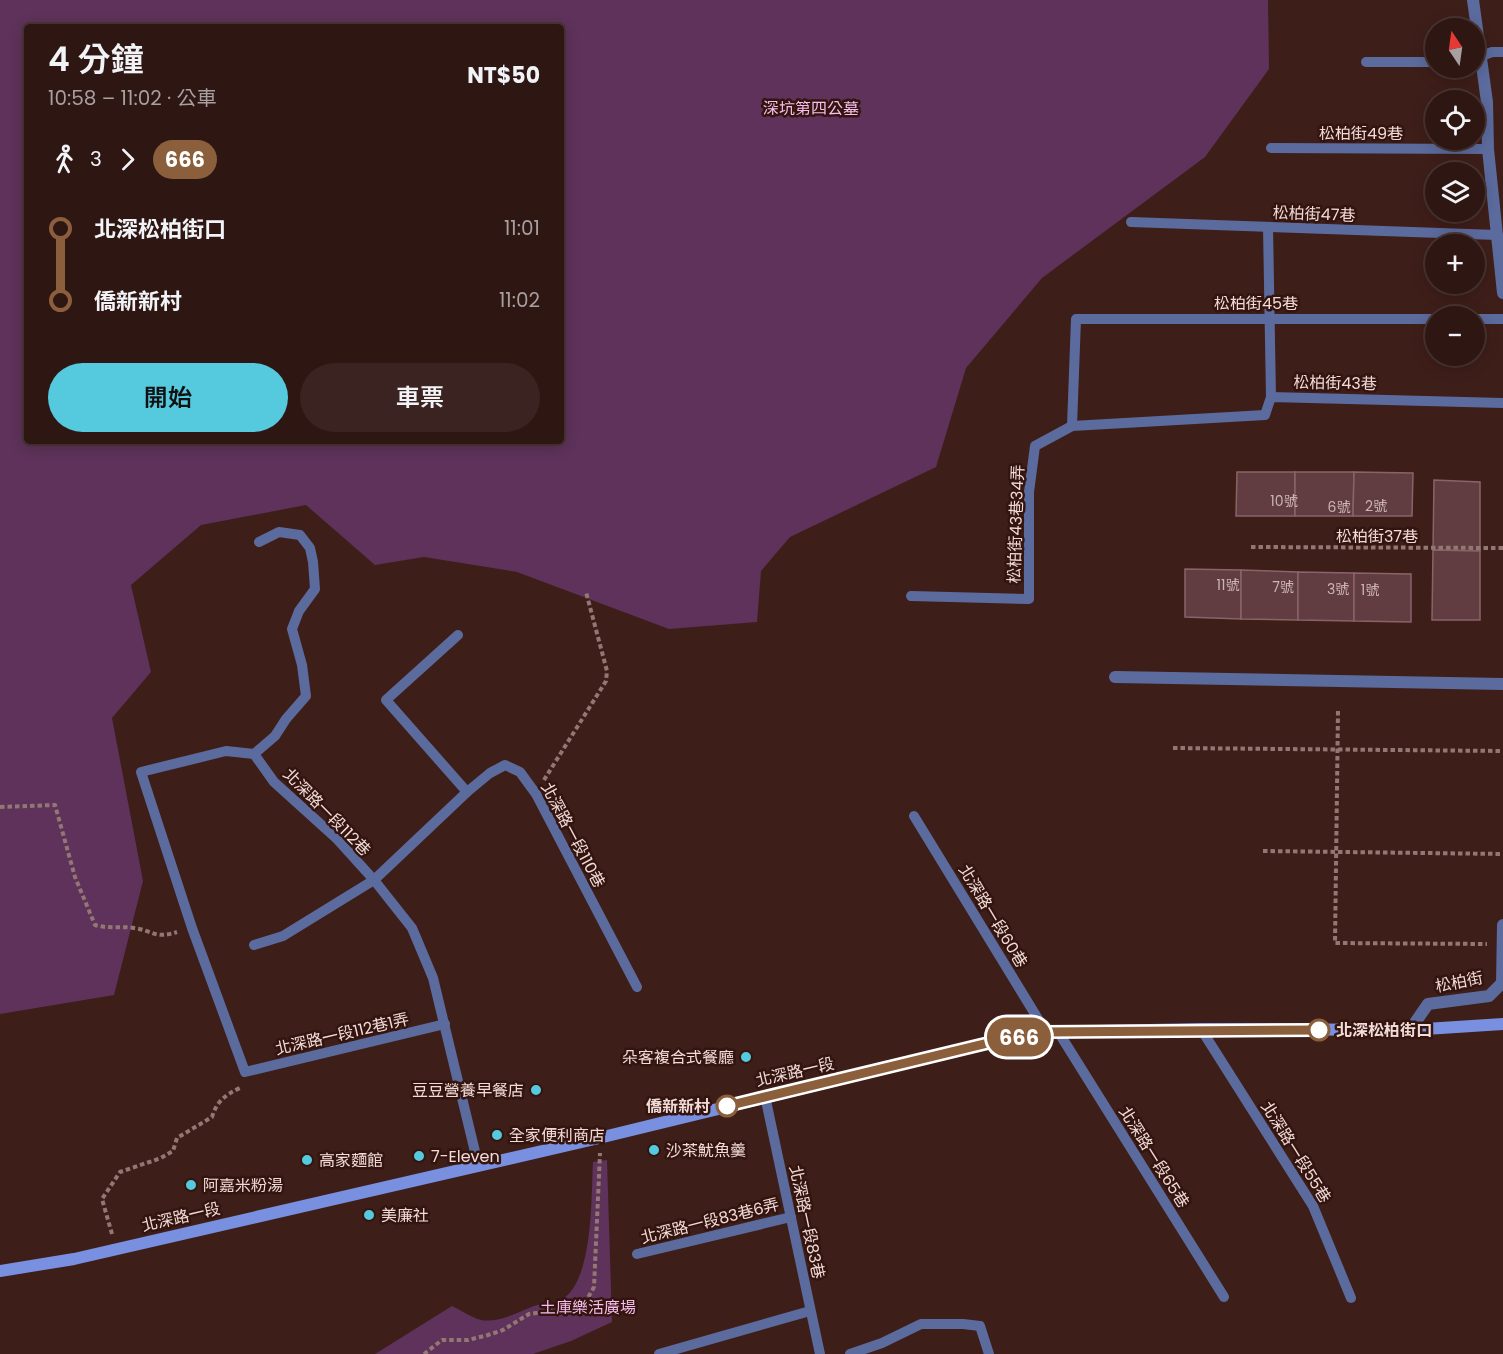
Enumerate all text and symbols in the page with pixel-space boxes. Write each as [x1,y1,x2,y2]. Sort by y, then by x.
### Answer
north arrow [1425,18,1485,78]
map controls [1425,18,1485,366]
text: 4 分鐘 [48,36,144,83]
text: NT$50 [467,60,540,91]
text: 10:58 – 11:02 · 公車 [48,84,217,112]
button: locate [1425,90,1485,150]
park label: 深坑第四公墓 [763,97,859,120]
street label: 松柏街49巷 [1319,122,1403,145]
icon: walk [48,143,81,176]
icon: forward [111,143,144,176]
text: 3 [90,145,102,173]
text: 666 [165,145,205,174]
button: layers [1425,162,1485,222]
street label: 松柏街47巷 [1272,201,1356,227]
text: 北深松柏街口 [94,214,226,245]
text: 11:01 [504,214,540,242]
button: + [1425,234,1485,294]
text: 僑新新村 [94,286,182,317]
text: 11:02 [499,286,540,314]
street label: 松柏街45巷 [1214,292,1298,315]
button: − [1425,306,1485,366]
button: 開始 [48,363,288,432]
button: 車票 [300,363,540,432]
street label: 松柏街43巷 [1293,371,1377,395]
street label: 松柏街43巷34弄 [1002,464,1030,584]
house number: 10號 [1270,491,1298,511]
house number: 2號 [1365,496,1387,516]
house number: 6號 [1328,497,1350,517]
street label: 松柏街37巷 [1336,525,1418,548]
house number: 11號 [1217,575,1239,595]
house number: 7號 [1272,577,1294,597]
house number: 3號 [1327,579,1349,599]
house number: 1號 [1361,580,1379,600]
street label: 北深路一段112巷 [278,763,376,861]
street label: 北深路一段110巷 [536,778,610,892]
street label: 北深路一段60巷 [953,860,1033,972]
street label: 松柏街 [1433,966,1485,998]
street label: 北深路一段112巷1弄 [273,1007,411,1061]
line badge: 666 [984,1018,1054,1056]
marker: 北深松柏街口 [1308,1019,1330,1041]
place label: 北深松柏街口 [1336,1019,1432,1042]
text: 666 [999,1023,1039,1052]
place label: 朵客複合式餐廳 [622,1046,734,1069]
marker: 朵客複合式餐廳 [739,1050,753,1064]
street label: 北深路一段 [753,1052,837,1092]
place label: 豆豆營養早餐店 [412,1079,524,1102]
marker: 豆豆營養早餐店 [529,1083,543,1097]
place label: 僑新新村 [646,1095,710,1118]
marker: 僑新新村 [716,1095,738,1117]
street label: 北深路一段55巷 [1255,1097,1337,1207]
street label: 北深路一段65巷 [1113,1102,1195,1212]
place label: 全家便利商店 [509,1124,605,1147]
marker: 全家便利商店 [490,1128,504,1142]
place label: 沙茶魷魚羹 [666,1139,746,1162]
marker: 沙茶魷魚羹 [647,1143,661,1157]
place label: 7-Eleven [431,1145,500,1168]
place label: 高家麵館 [319,1149,383,1172]
marker: 7-Eleven [412,1149,426,1163]
marker: 高家麵館 [300,1153,314,1167]
street label: 北深路一段83巷 [784,1163,830,1281]
place label: 阿嘉米粉湯 [203,1174,283,1197]
marker: 阿嘉米粉湯 [184,1178,198,1192]
street label: 北深路一段83巷6弄 [638,1193,782,1249]
street label: 北深路一段 [139,1197,223,1237]
place label: 美廉社 [381,1204,429,1227]
marker: 美廉社 [362,1208,376,1222]
park label: 土庫樂活廣場 [540,1296,636,1319]

